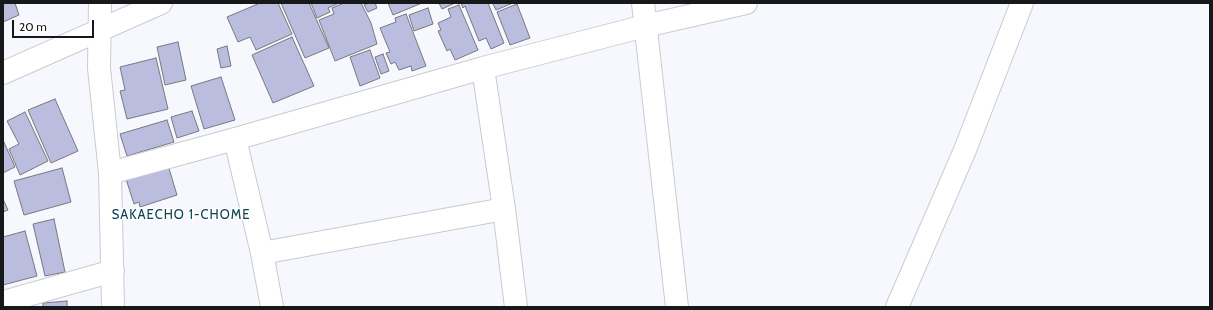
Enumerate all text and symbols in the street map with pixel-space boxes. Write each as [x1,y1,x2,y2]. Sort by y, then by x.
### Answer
scale bar [14,12,96,38]
text: 20 m [19,19,47,34]
district label: SAKAECHO 1-CHOME [112,207,250,223]

